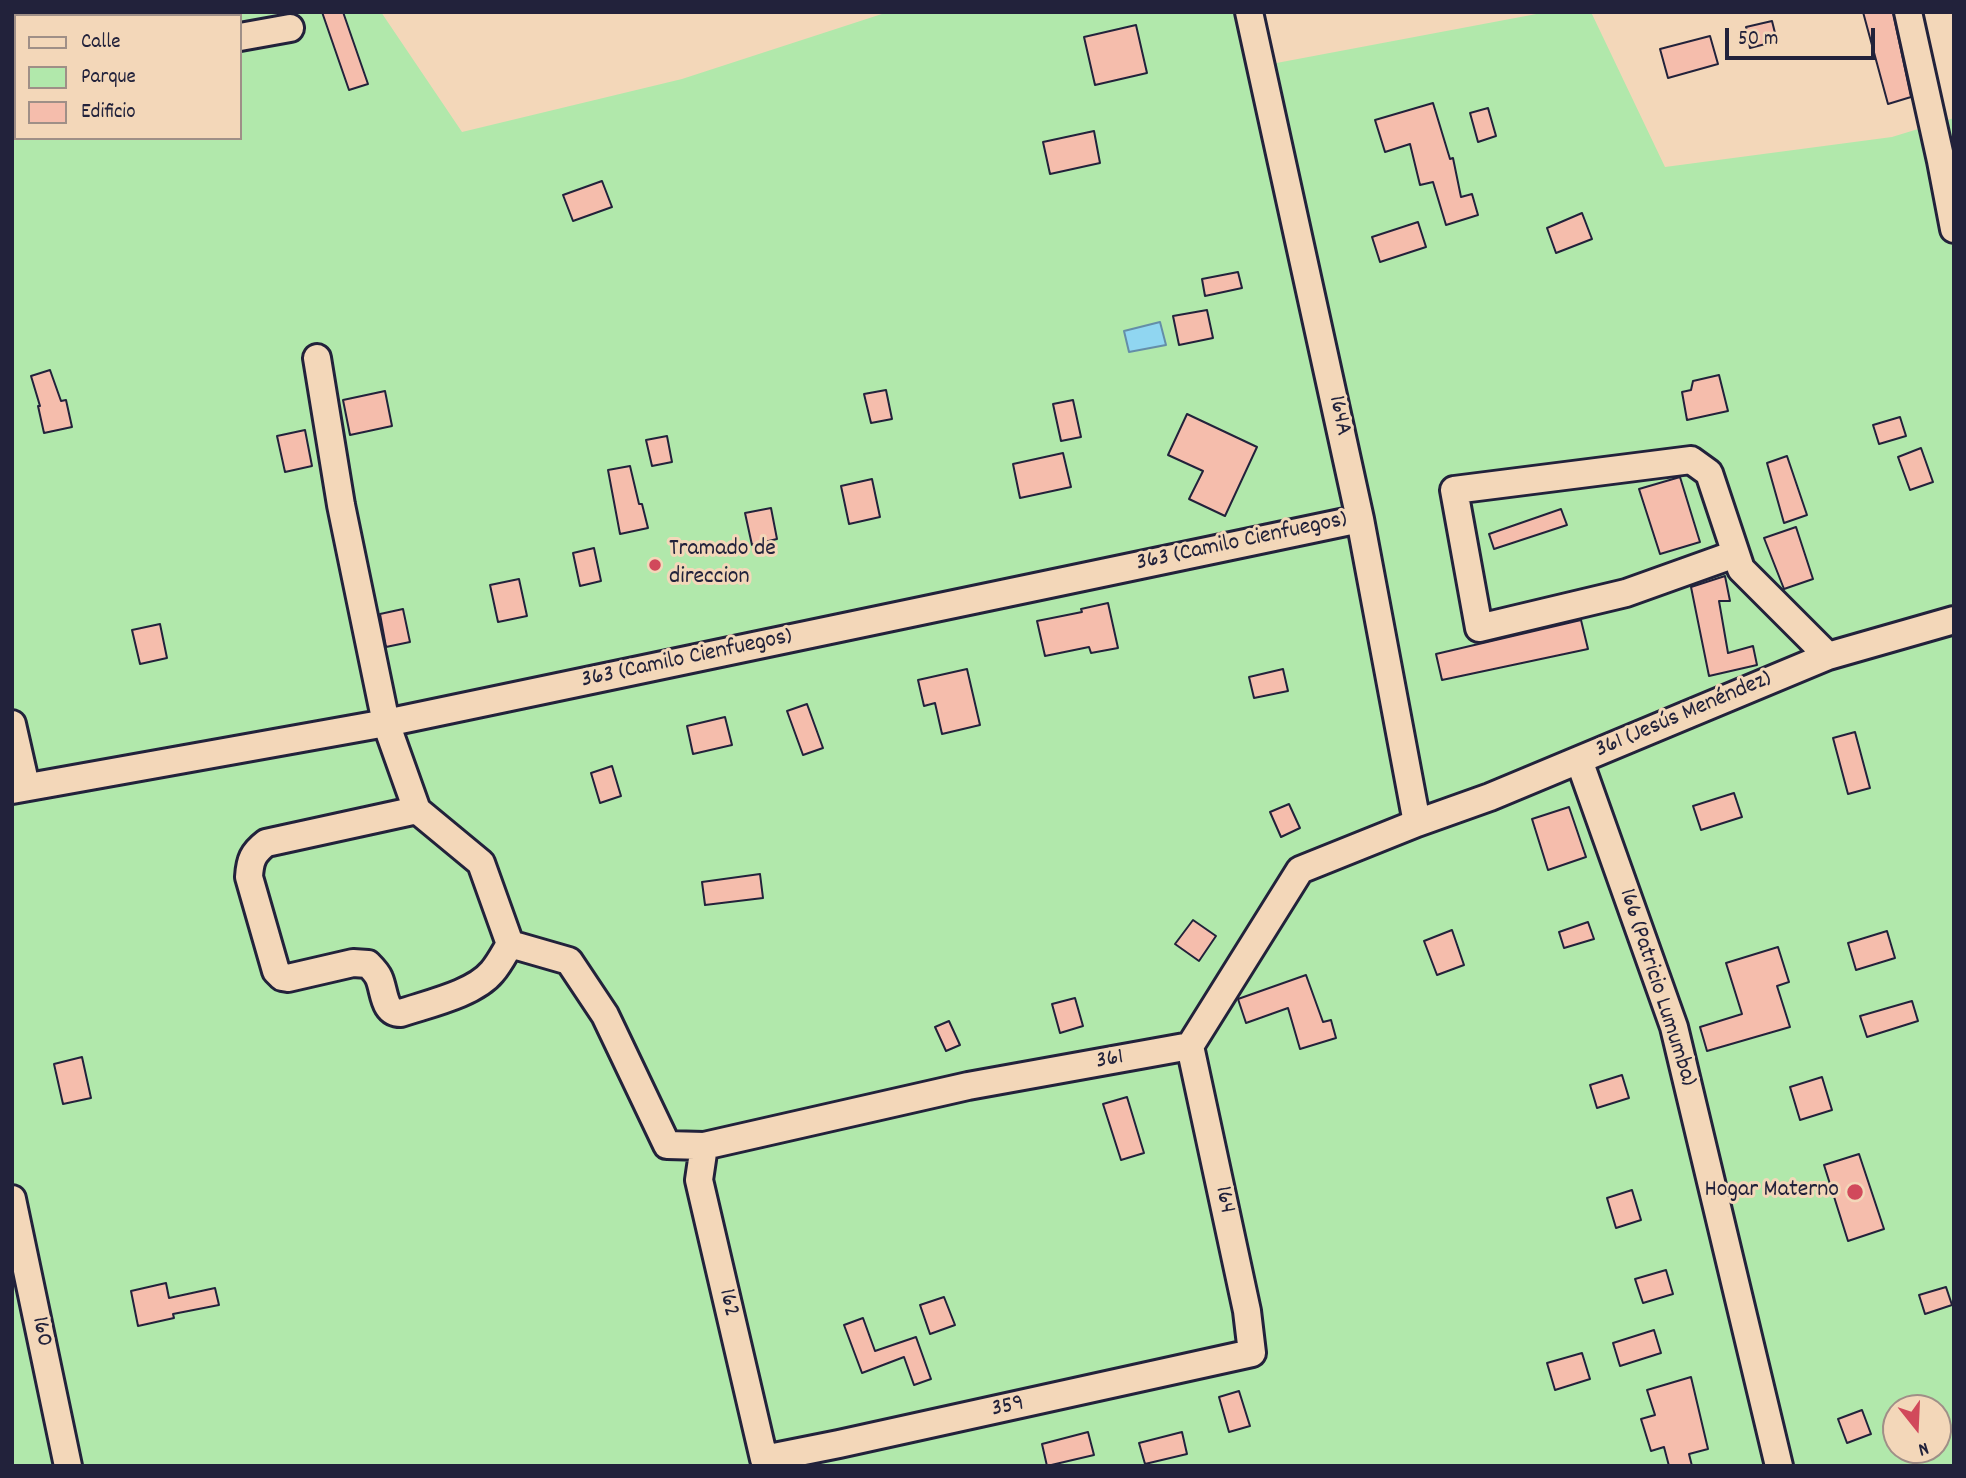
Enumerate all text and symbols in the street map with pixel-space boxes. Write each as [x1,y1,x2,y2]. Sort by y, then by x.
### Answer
legend [14,14,242,140]
scale bar [1728,14,1878,58]
text: 50 m [1738,25,1778,55]
text: Calle [81,28,120,58]
text: Parque [81,63,136,93]
text: Edificio [81,98,136,128]
street label: 164A [1320,393,1356,439]
street label: 363 (Camilo Cienfuegos) [1134,507,1350,579]
place label: Tramado de direccion [669,537,776,593]
marker: Tramado de direccion [647,557,663,573]
street label: 363 (Camilo Cienfuegos) [579,624,795,696]
street label: 361 (Jesús Menéndez) [1592,666,1776,766]
street label: 166 (Patricio Lumumba) [1610,886,1702,1090]
street label: 361 [1094,1044,1126,1078]
place label: Hogar Materno [1704,1178,1839,1206]
marker: Hogar Materno [1845,1182,1865,1202]
street label: 164 [1206,1184,1240,1216]
street label: 162 [710,1286,744,1320]
street label: 160 [23,1314,57,1350]
street label: 359 [989,1391,1027,1425]
north arrow [1882,1394,1952,1464]
text: N [1914,1433,1932,1462]

